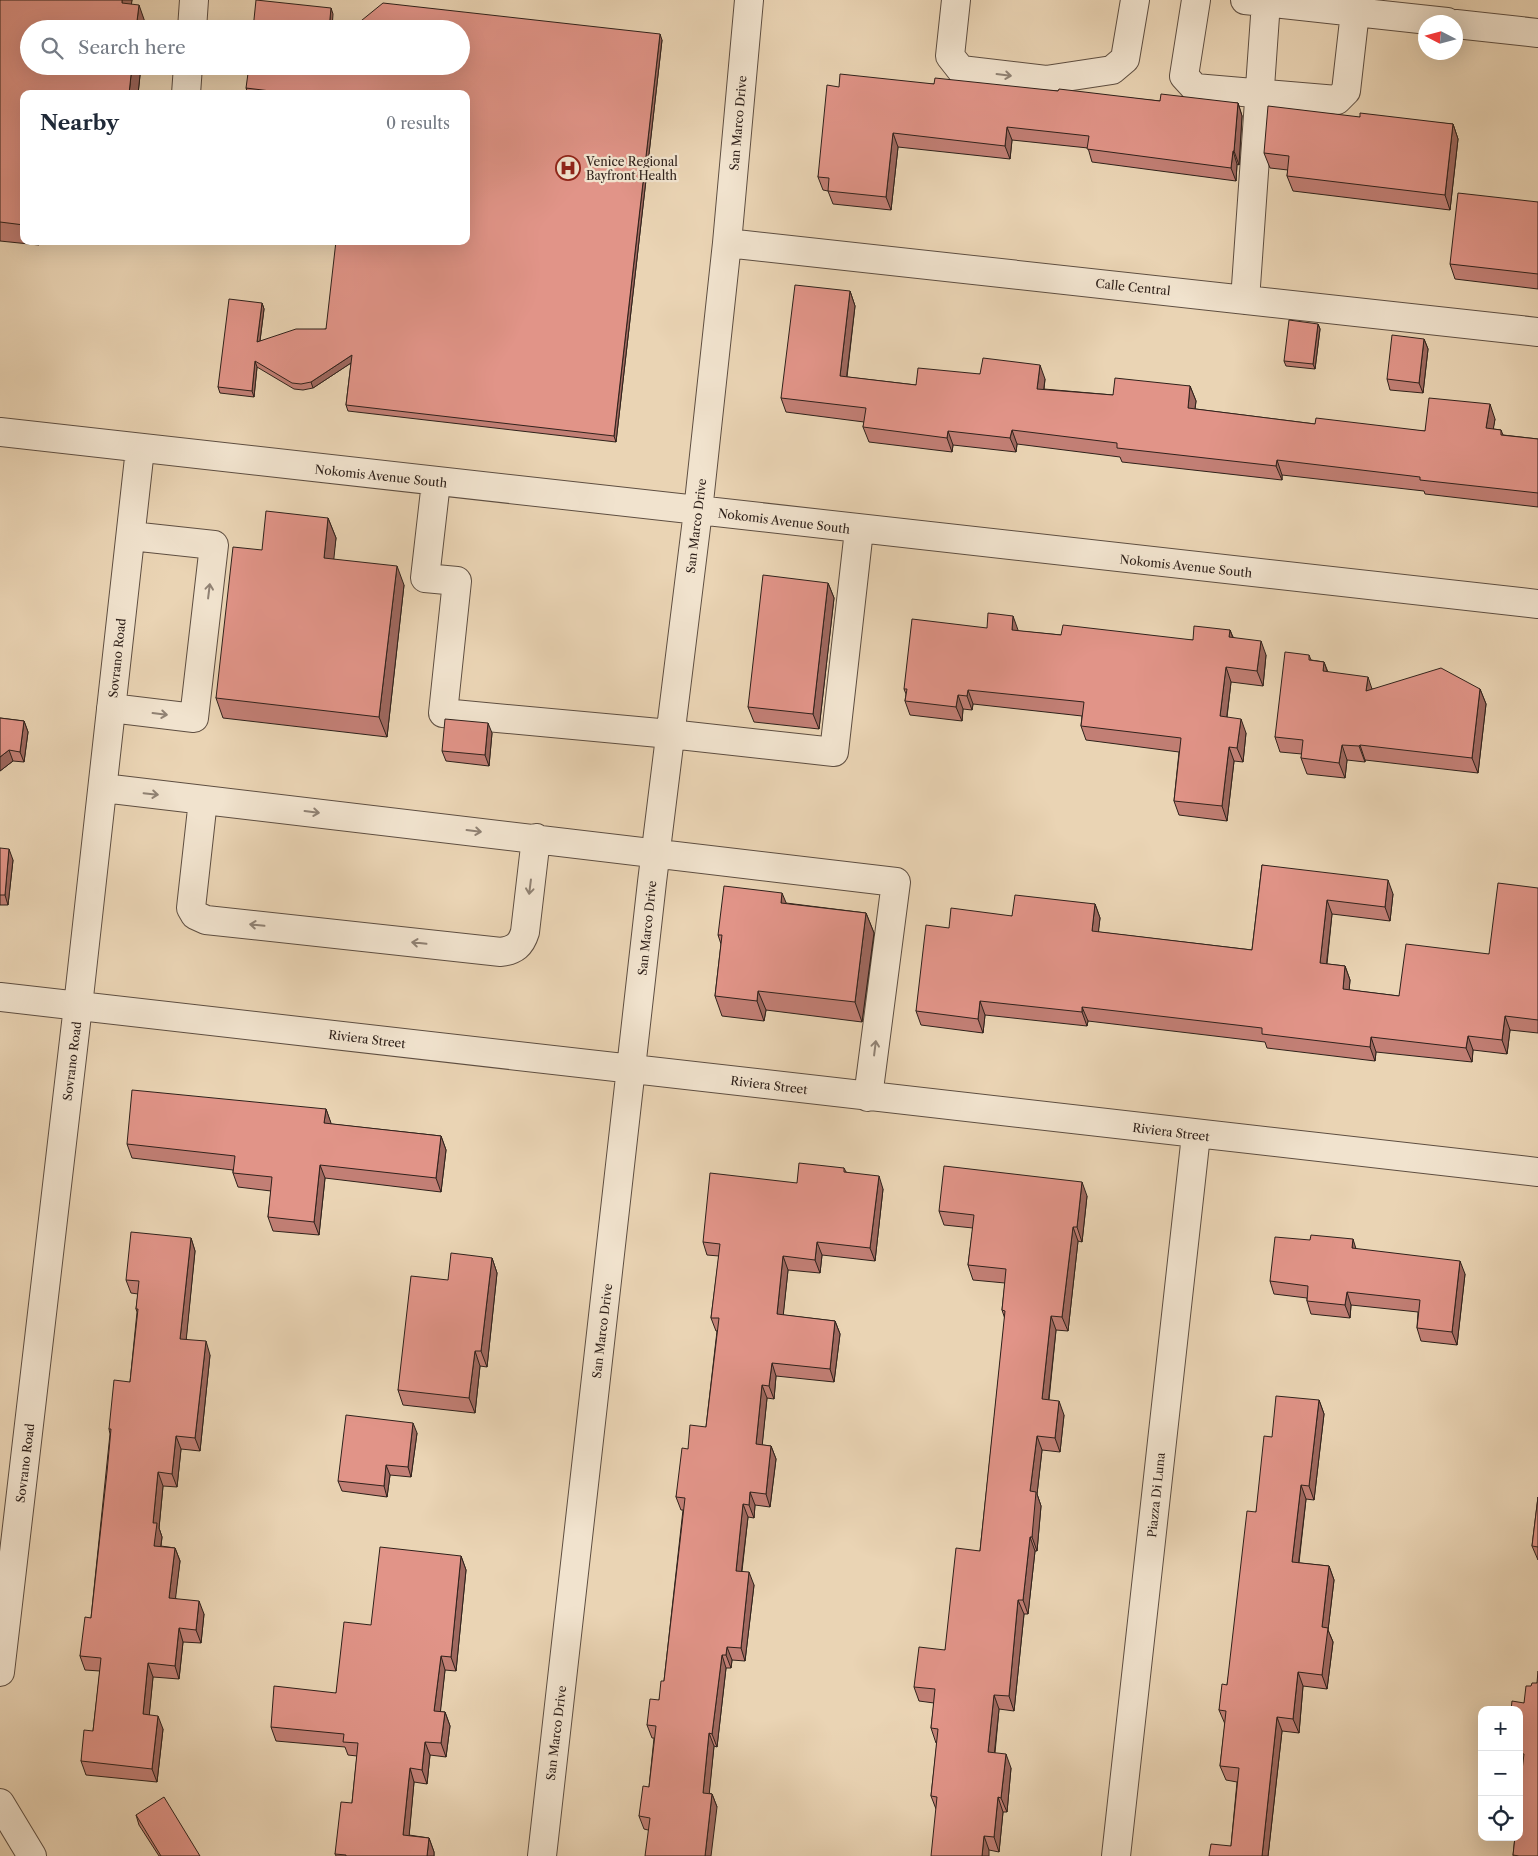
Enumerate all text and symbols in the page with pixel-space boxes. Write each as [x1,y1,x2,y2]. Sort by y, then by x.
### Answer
north arrow [1418,15,1463,60]
search box [20,20,470,75]
icon: search [38,34,66,62]
text: Search here [78,36,186,59]
one-way arrow [995,70,1011,80]
street label: San Marco Drive [726,75,750,171]
text: Nearby [40,110,119,135]
text: 0 results [386,113,450,133]
place label: Venice Regional Bayfront Health [585,154,678,183]
hospital icon: Venice Regional Bayfront Health [555,155,581,181]
street label: Calle Central [1095,276,1172,298]
street label: Nokomis Avenue South [314,462,448,490]
street label: San Marco Drive [683,477,709,574]
street label: Nokomis Avenue South [717,505,851,537]
street label: Nokomis Avenue South [1119,552,1253,580]
one-way arrow [204,583,214,599]
street label: Sovrano Road [105,617,129,698]
one-way arrow [152,709,168,719]
one-way arrow [143,789,159,799]
one-way arrow [304,807,320,817]
one-way arrow [465,826,481,836]
one-way arrow [525,879,535,895]
street label: San Marco Drive [635,879,659,976]
one-way arrow [250,920,266,930]
one-way arrow [411,938,427,948]
street label: Sovrano Road [60,1020,84,1101]
street label: Riviera Street [328,1027,407,1051]
one-way arrow [870,1041,880,1057]
street label: Riviera Street [730,1073,809,1097]
street label: Riviera Street [1132,1120,1211,1144]
street label: San Marco Drive [589,1282,615,1379]
street label: Sovrano Road [13,1422,37,1503]
street label: Piazza Di Luna [1144,1451,1168,1538]
street label: San Marco Drive [543,1684,569,1781]
map controls [1478,1706,1523,1841]
button: + [1478,1706,1523,1751]
button: − [1478,1751,1523,1796]
button: locate [1478,1796,1523,1841]

